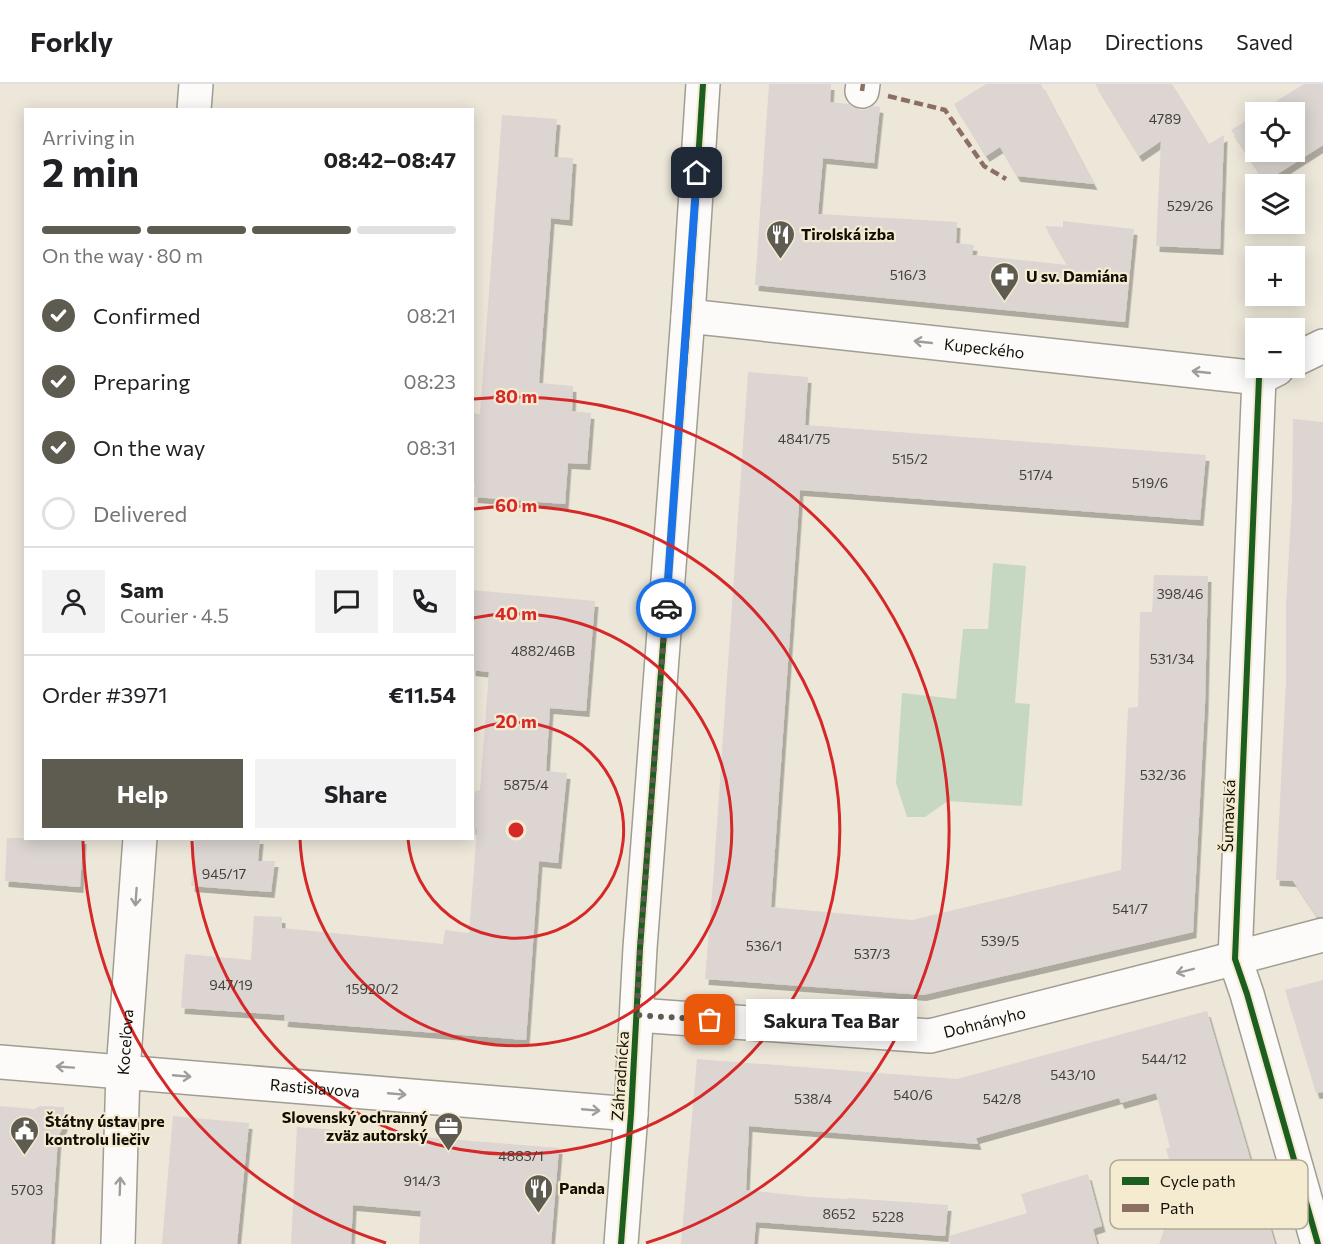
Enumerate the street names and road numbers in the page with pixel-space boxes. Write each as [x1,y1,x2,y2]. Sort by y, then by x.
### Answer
street label: Kupeckého [943,334,1026,361]
street label: Šumavská [1217,779,1238,853]
street label: Dohnányho [941,1002,1027,1041]
street label: Koceľova [113,1008,136,1076]
street label: Záhradnícka [607,1030,632,1122]
street label: Rastislavova [269,1074,361,1101]

